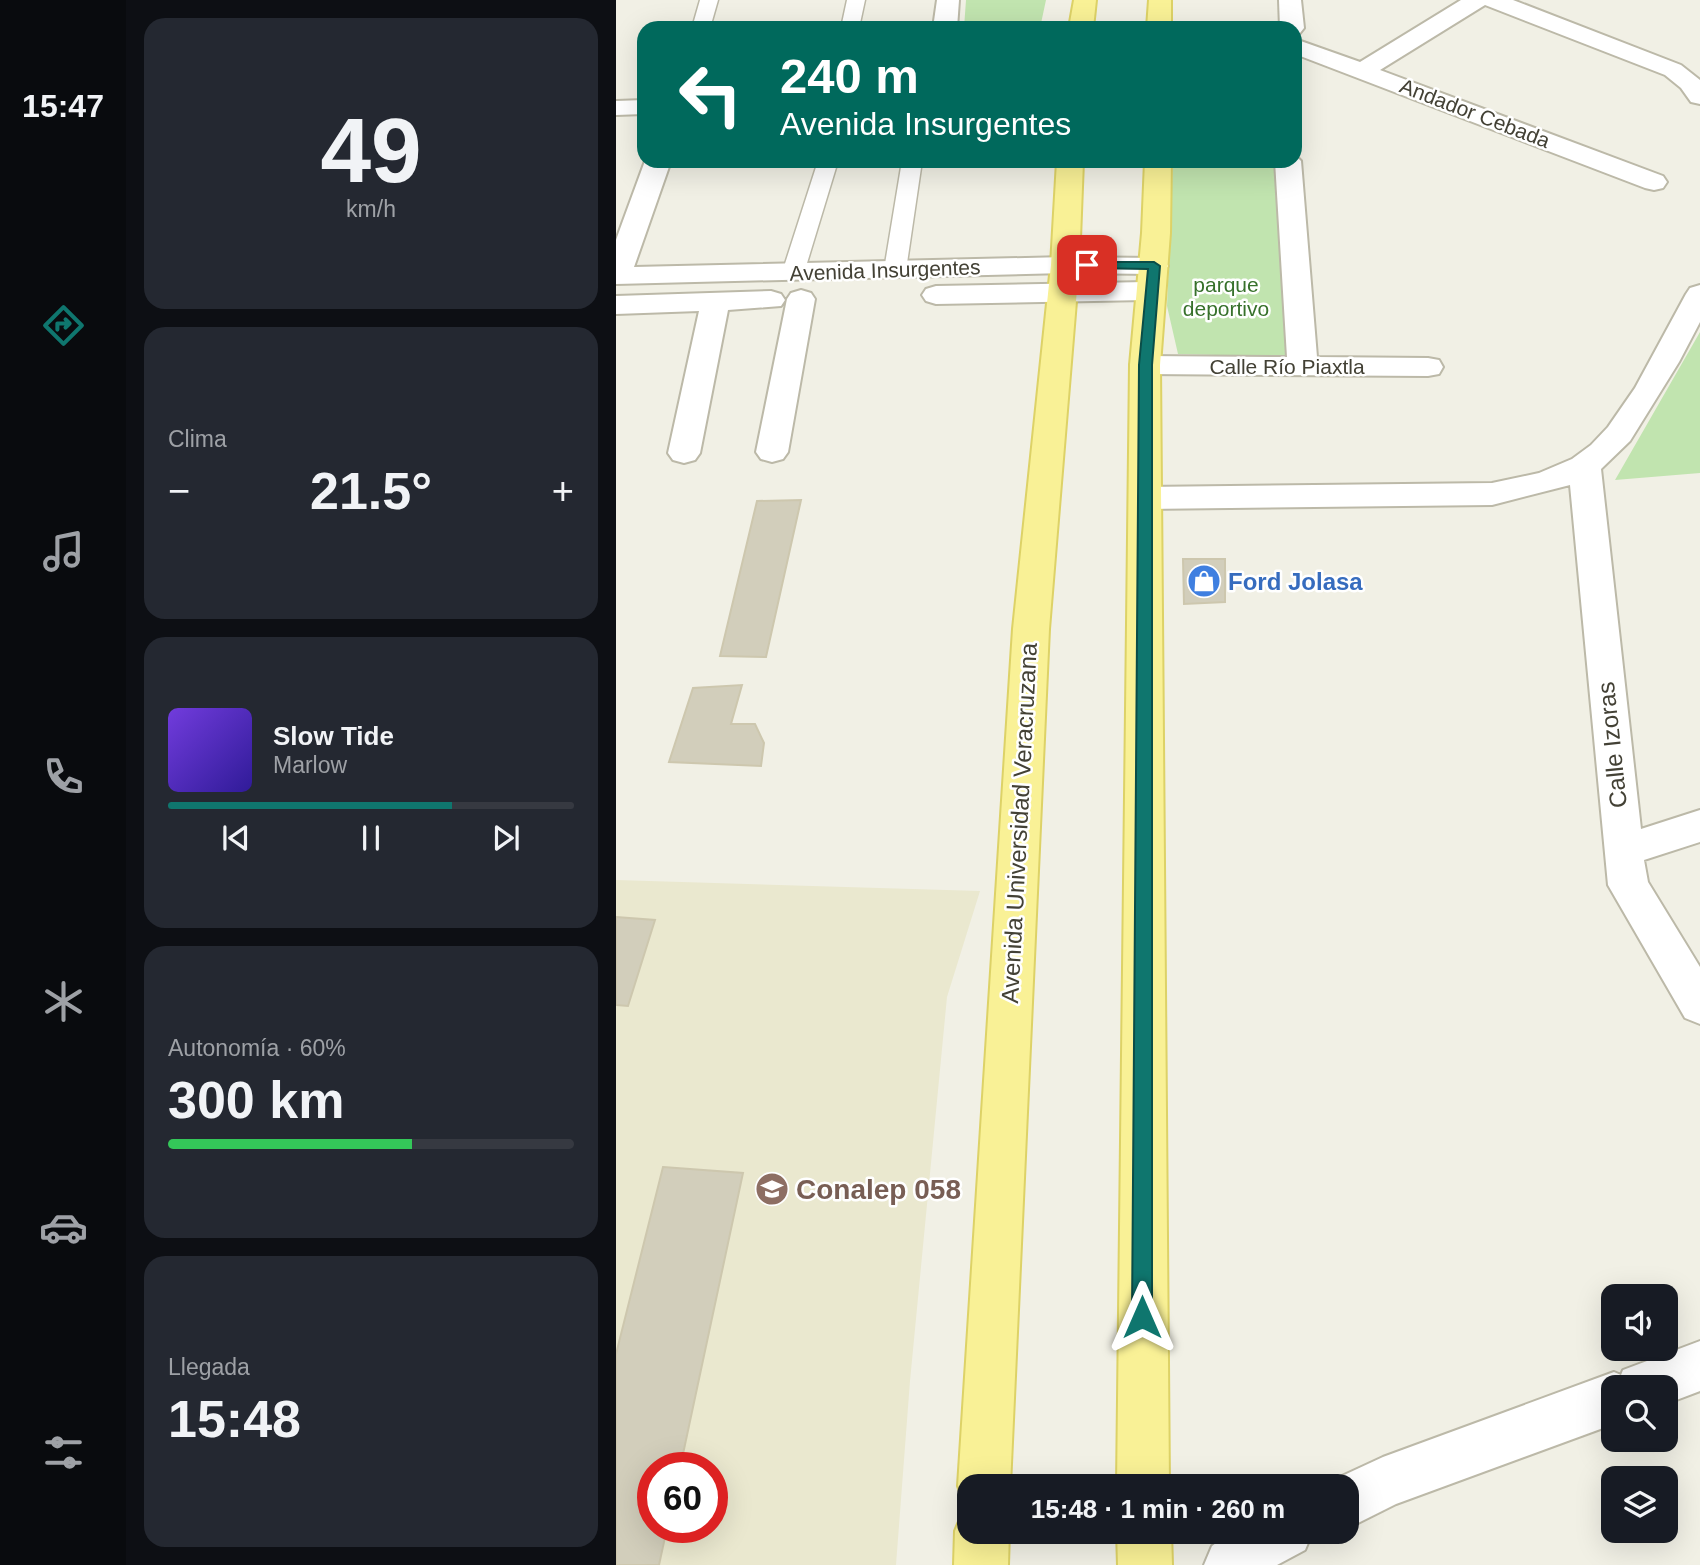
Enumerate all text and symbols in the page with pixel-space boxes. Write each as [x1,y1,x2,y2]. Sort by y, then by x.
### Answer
icon: left [665,49,756,140]
text: 240 m [780,49,919,103]
street label: Andador Cebada [1397,74,1554,152]
text: 15:47 [22,88,104,124]
text: 49 [320,100,422,201]
text: Avenida Insurgentes [780,106,1071,142]
text: km/h [346,196,396,222]
pin [1057,235,1117,295]
icon: arrive [1068,246,1106,284]
street label: Avenida Insurgentes [789,255,981,285]
park label: parque deportivo [1183,273,1269,320]
icon: directions [39,301,88,350]
street label: Calle Río Piaxtla [1209,355,1365,378]
text: Clima [168,426,227,452]
text: 21.5° [310,462,432,520]
text: − [168,470,190,512]
text: + [552,470,574,512]
icon: music [39,527,88,576]
shop icon: Ford Jolasa [1185,562,1223,600]
place label: Ford Jolasa [1228,568,1363,595]
street label: Avenida Universidad Veracruzana [996,641,1042,1004]
street label: Calle Izoras [1592,681,1632,809]
text: Slow Tide [273,721,394,751]
icon: phone [39,752,88,801]
text: Marlow [273,752,347,778]
icon: previous [217,819,255,857]
icon: pause [352,819,390,857]
icon: next [487,819,525,857]
icon: climate [39,977,88,1026]
text: Autonomía · 60% [168,1035,346,1061]
text: 300 km [168,1071,344,1129]
school or university icon: Conalep 058 [753,1170,791,1208]
place label: Conalep 058 [796,1174,961,1205]
icon: car [39,1203,88,1252]
position arrow [1105,1280,1179,1354]
map controls [1601,1284,1678,1543]
button: sound [1601,1284,1678,1361]
text: Llegada [168,1354,250,1380]
button: search [1601,1375,1678,1452]
text: 15:48 [168,1390,301,1448]
icon: filters [39,1428,88,1477]
speed limit sign: 60 [637,1452,728,1543]
button: layers [1601,1466,1678,1543]
text: 15:48 · 1 min · 260 m [1031,1494,1285,1524]

